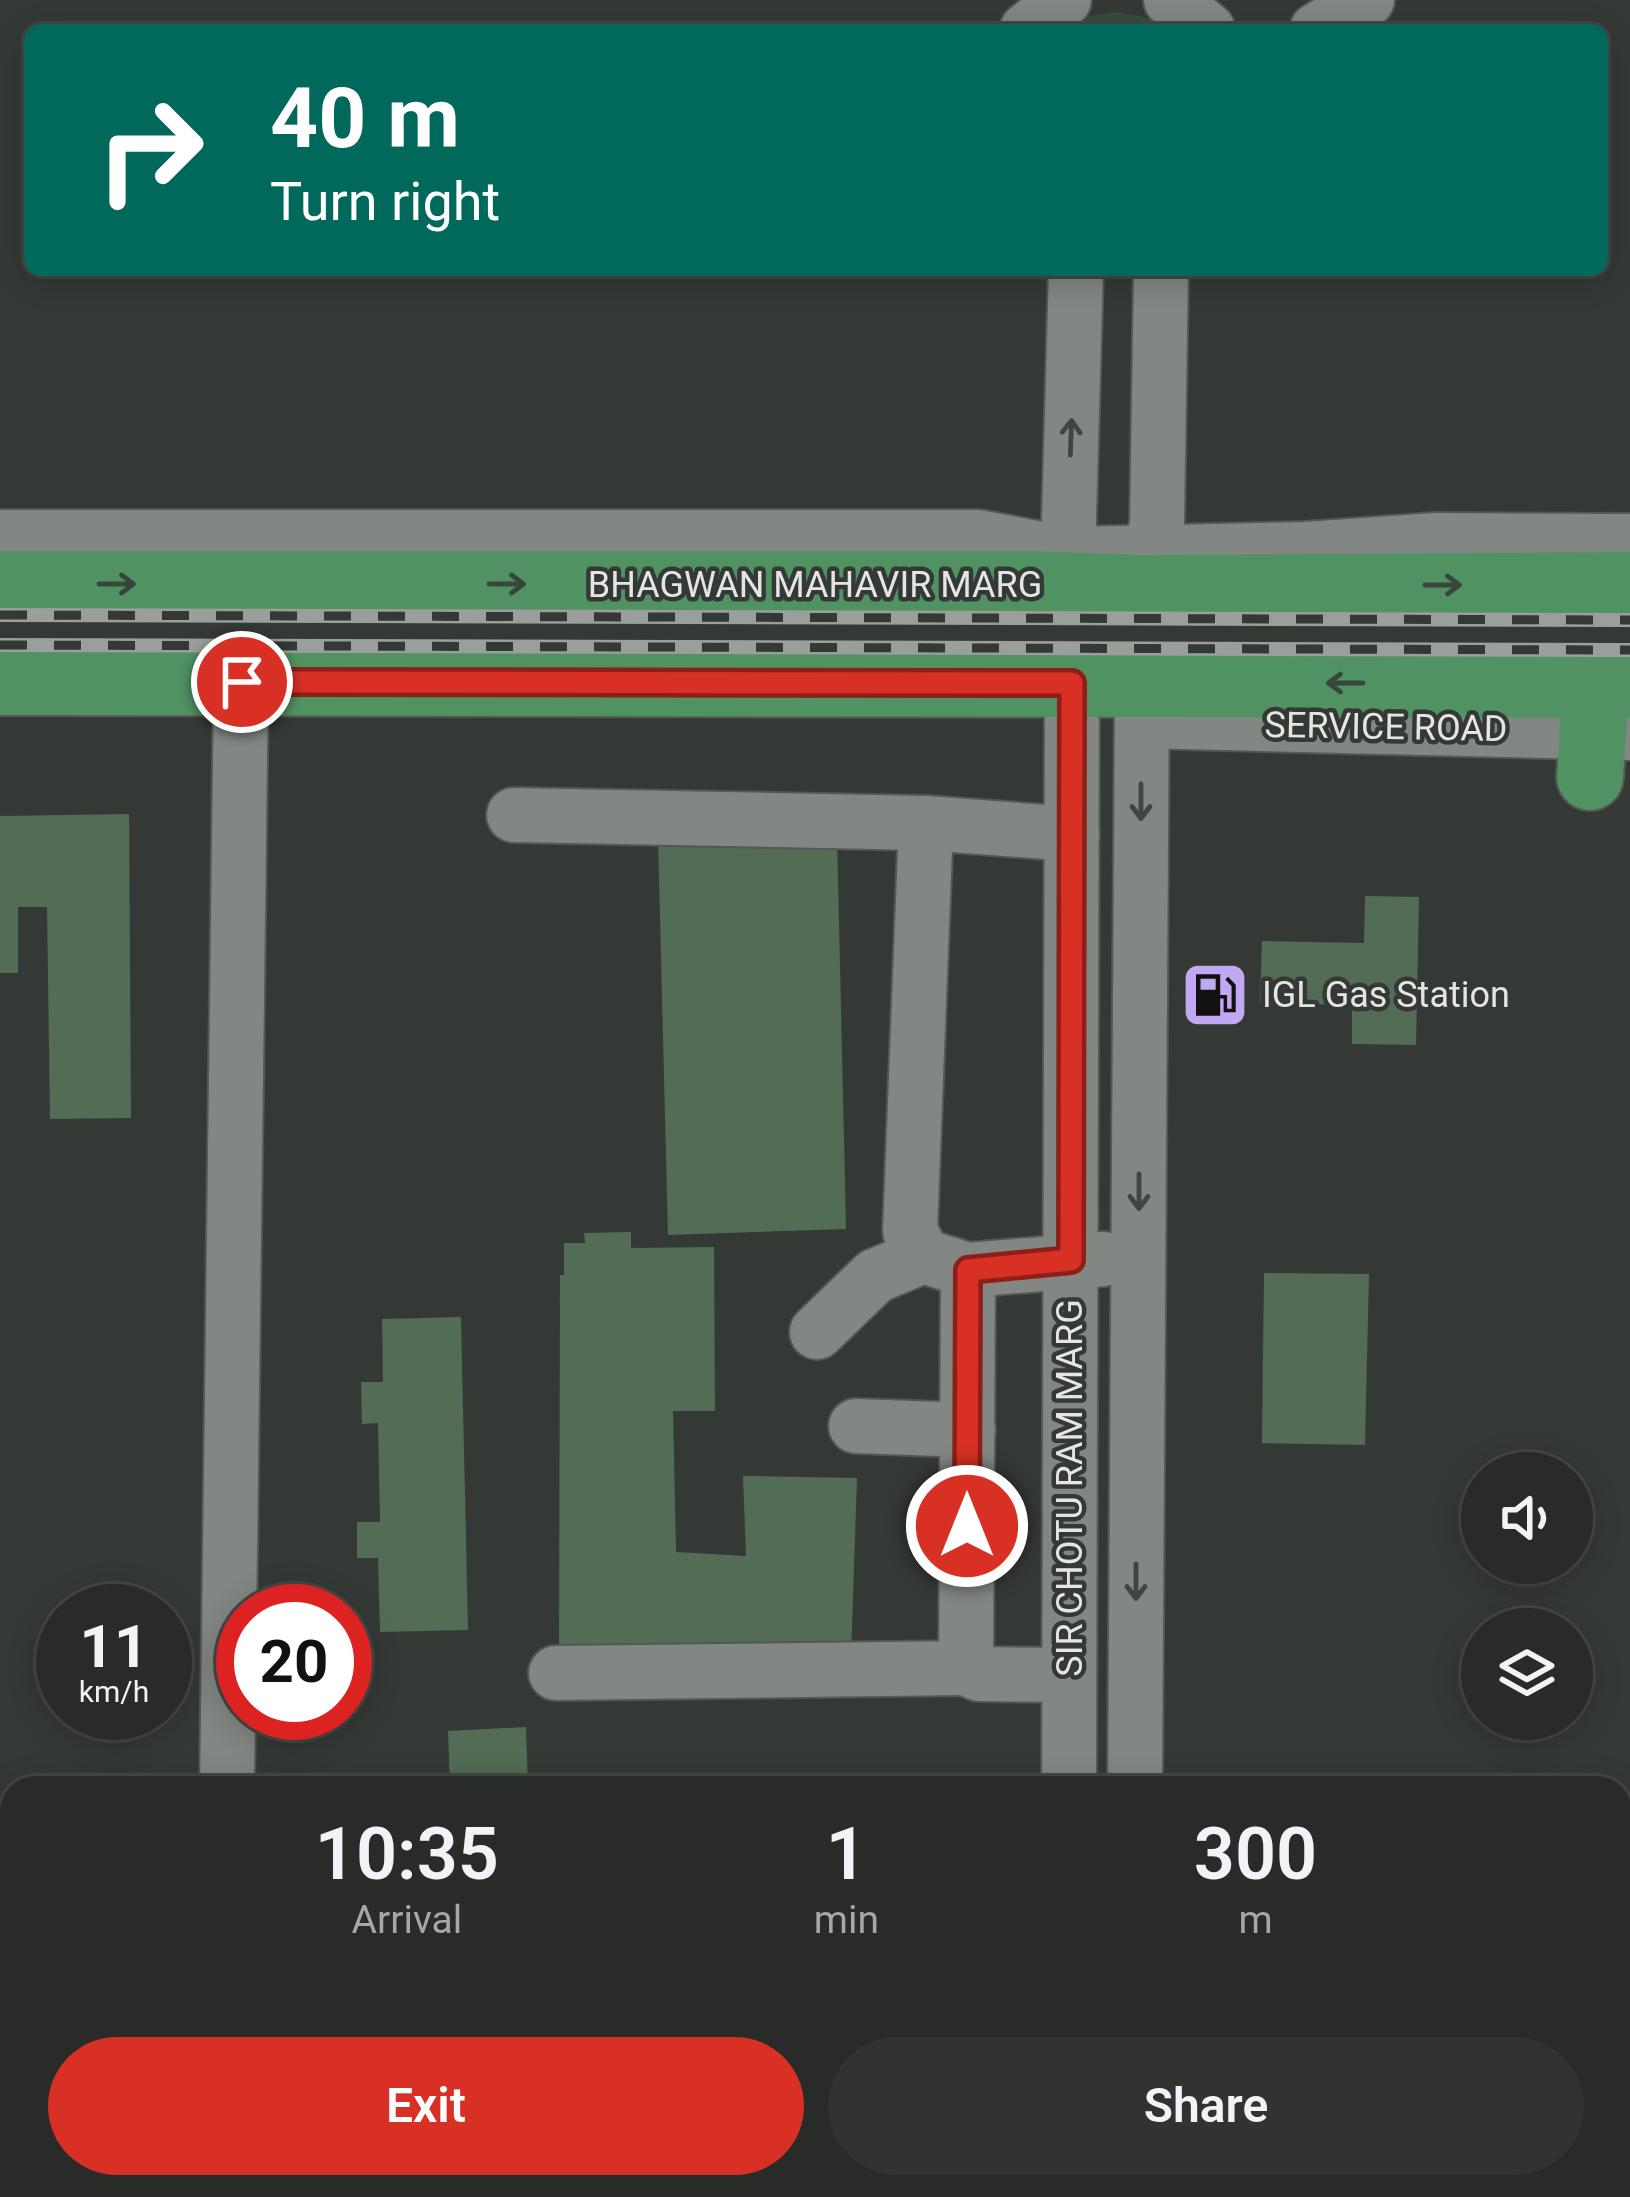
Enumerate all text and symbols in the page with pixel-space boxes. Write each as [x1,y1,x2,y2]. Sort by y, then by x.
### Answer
text: 40 m [270,69,460,168]
icon: right [72,72,228,228]
text: Turn right [270,170,500,233]
one-way arrow [1060,418,1083,457]
street label: BHAGWAN MAHAVIR MARG [588,564,1042,606]
one-way arrow [97,573,136,595]
one-way arrow [487,573,526,595]
one-way arrow [1423,574,1462,596]
pin [191,631,293,733]
icon: arrive [209,649,275,715]
one-way arrow [1326,672,1365,695]
street label: SERVICE ROAD [1264,704,1508,750]
one-way arrow [1130,782,1153,821]
fuel station icon: IGL Gas Station [1180,960,1250,1030]
place label: IGL Gas Station [1262,974,1510,1016]
one-way arrow [1128,1172,1150,1211]
street label: SIR CHOTU RAM MARG [1049,1299,1091,1677]
map controls [1461,1452,1593,1740]
button: sound [1461,1452,1593,1584]
position arrow [904,1463,1030,1589]
one-way arrow [1125,1562,1147,1601]
speed limit sign: 20 [216,1584,372,1740]
button: layers [1461,1608,1593,1740]
text: 11 [80,1611,148,1682]
text: km/h [79,1674,149,1709]
text: 10:35 [315,1812,499,1897]
text: 1 [826,1812,867,1897]
text: 300 [1194,1812,1317,1897]
text: Arrival [352,1897,462,1943]
text: min [814,1897,879,1943]
text: m [1238,1897,1273,1943]
button: Exit [48,2037,804,2175]
button: Share [828,2037,1584,2175]

